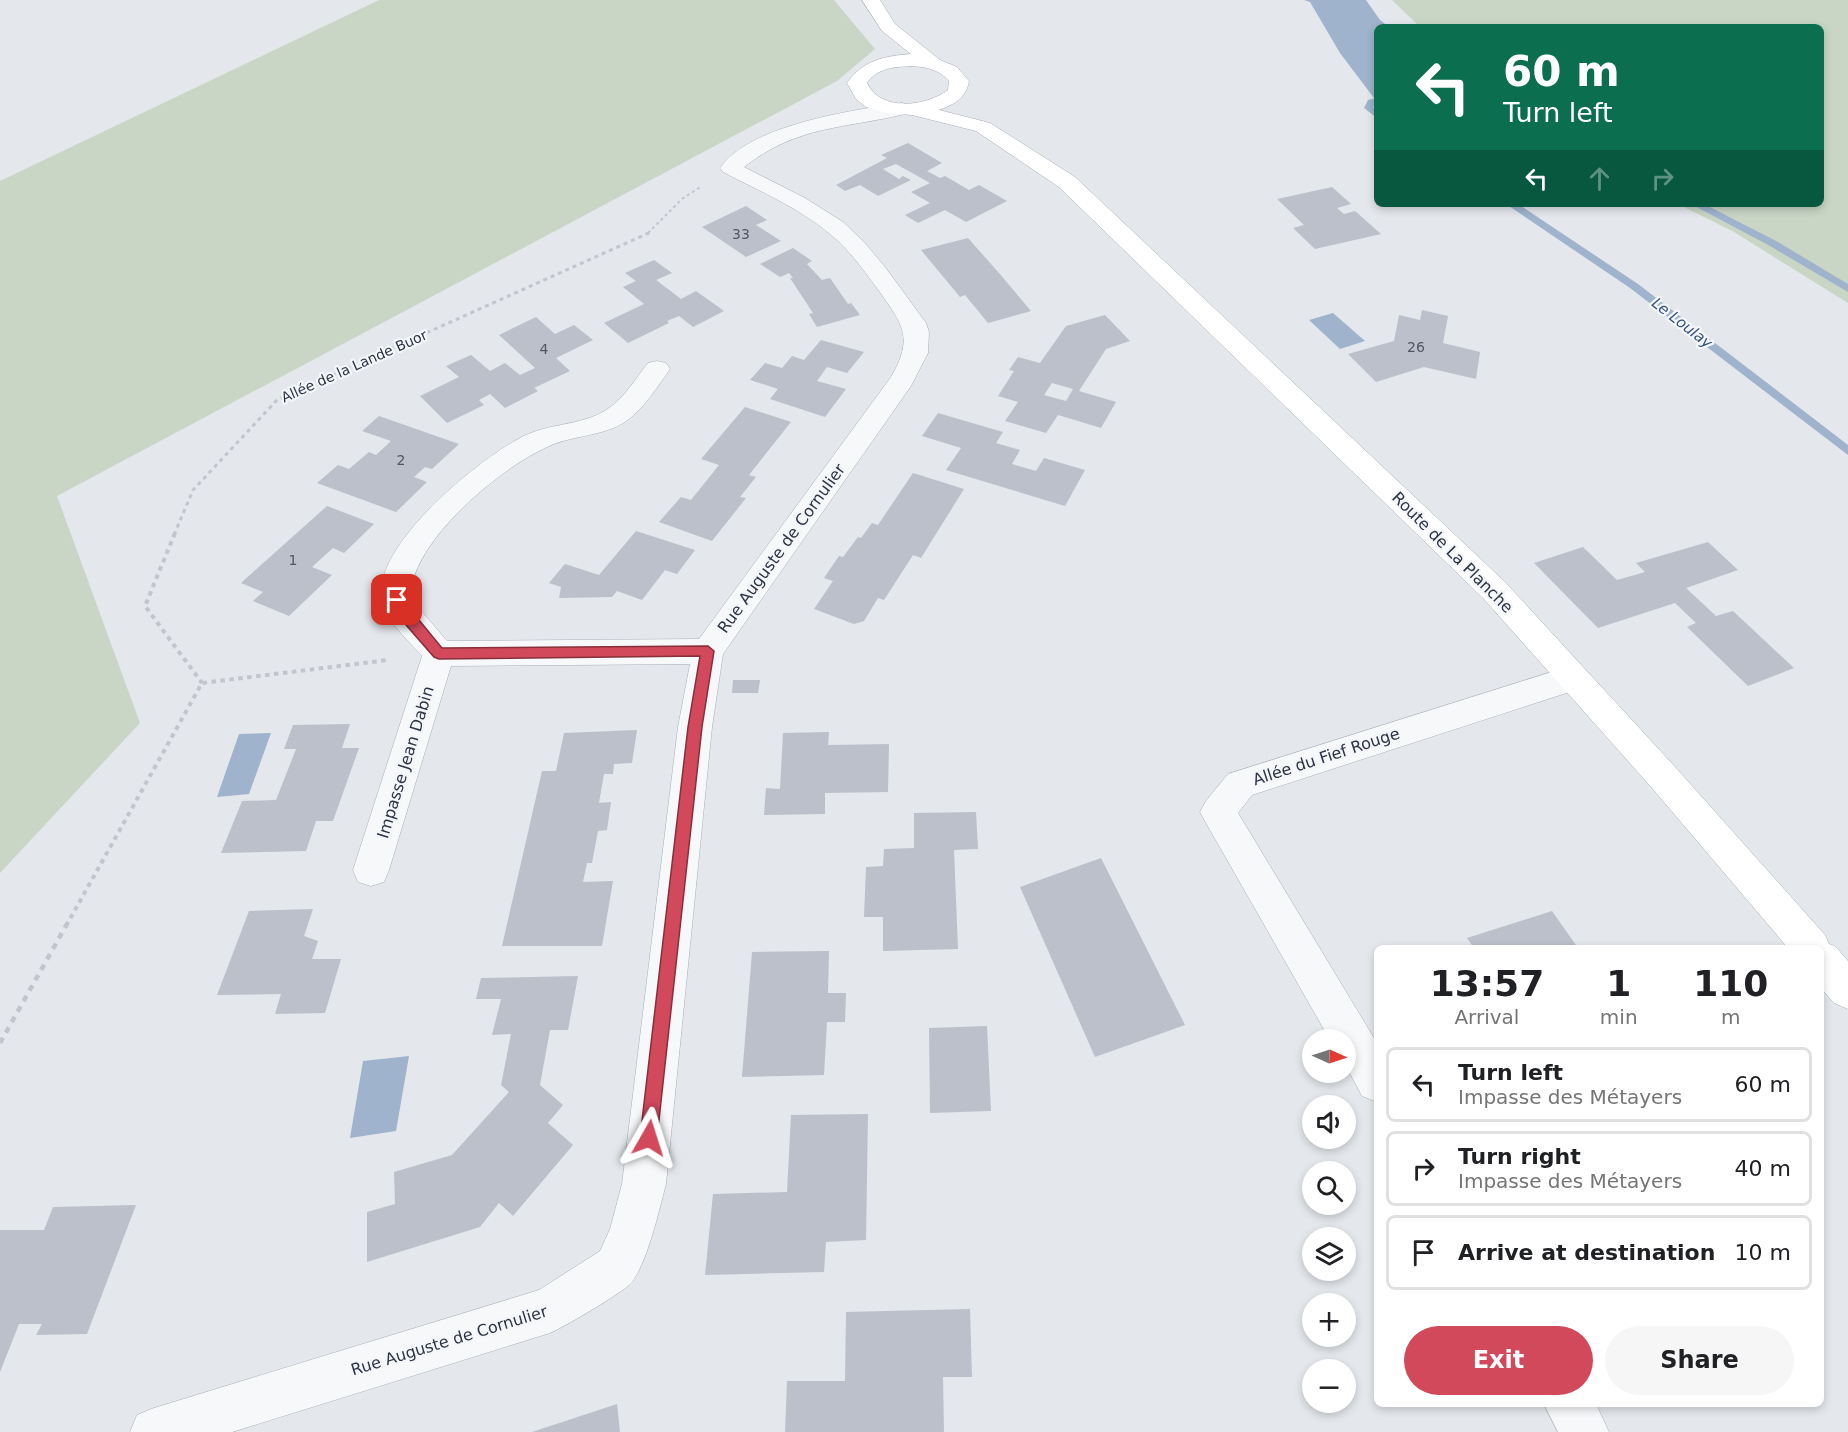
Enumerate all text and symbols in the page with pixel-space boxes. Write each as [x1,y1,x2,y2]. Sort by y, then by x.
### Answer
text: 60 m [1503,47,1620,96]
icon: left [1404,48,1482,126]
text: Turn left [1503,97,1613,128]
icon: left [1520,162,1553,195]
icon: ahead [1583,162,1616,195]
icon: right [1646,162,1679,195]
house number: 33 [732,226,750,242]
water label: Le Loulay [1648,294,1717,353]
street label: Allée de la Lande Buor [279,326,430,405]
house number: 26 [1407,339,1425,355]
house number: 4 [540,341,549,357]
house number: 2 [397,452,405,468]
street label: Rue Auguste de Cornulier [714,460,849,637]
street label: Route de La Planche [1388,488,1517,617]
house number: 1 [289,552,297,568]
pin [371,574,422,625]
icon: arrive [380,583,413,616]
street label: Impasse Jean Dabin [373,684,438,841]
street label: Allée du Fief Rouge [1250,724,1402,789]
text: 13:57 [1430,963,1544,1004]
text: 1 [1606,963,1631,1004]
text: 110 [1693,963,1768,1004]
text: Arrival [1454,1005,1519,1029]
text: min [1600,1005,1638,1029]
text: m [1721,1005,1741,1029]
north arrow [1302,1029,1356,1083]
map controls [1302,1029,1356,1413]
text: Turn left [1458,1060,1563,1085]
icon: left [1407,1068,1440,1101]
text: 60 m [1735,1072,1791,1097]
text: Impasse des Métayers [1458,1085,1682,1109]
button: sound [1302,1095,1356,1149]
position arrow [617,1106,681,1170]
text: Turn right [1458,1144,1581,1169]
icon: right [1407,1152,1440,1185]
text: 40 m [1735,1156,1791,1181]
button: search [1302,1161,1356,1215]
text: Impasse des Métayers [1458,1169,1682,1193]
button: layers [1302,1227,1356,1281]
icon: arrive [1407,1236,1440,1269]
text: Arrive at destination [1458,1240,1715,1265]
text: 10 m [1735,1240,1791,1265]
button: + [1302,1293,1356,1347]
street label: Rue Auguste de Cornulier [349,1301,550,1379]
button: Exit [1404,1326,1593,1395]
button: Share [1605,1326,1794,1395]
button: − [1302,1359,1356,1413]

